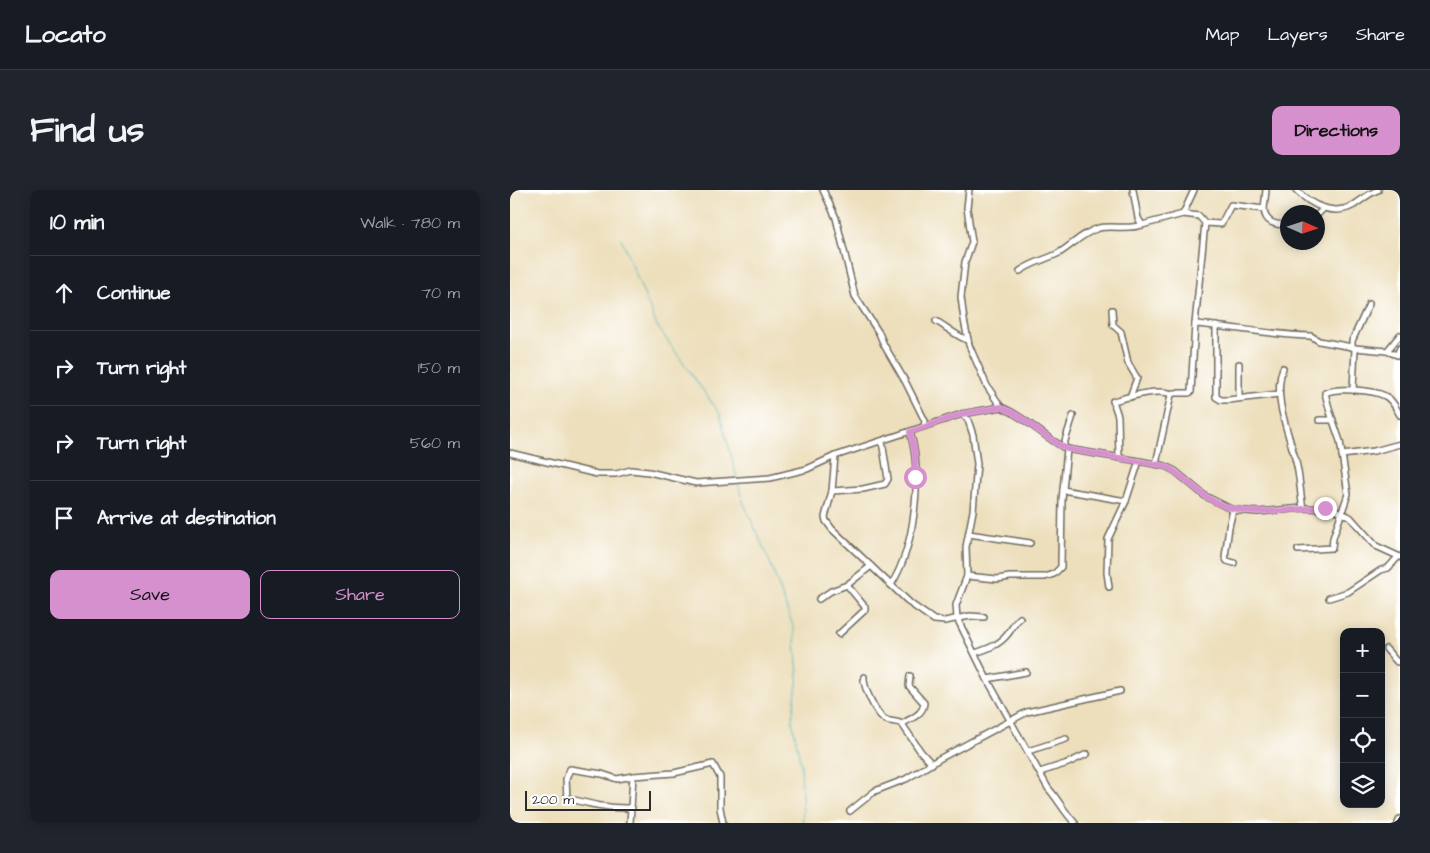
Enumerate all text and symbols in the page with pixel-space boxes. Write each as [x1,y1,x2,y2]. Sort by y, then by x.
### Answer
text: Locato [25,18,106,52]
text: Map [1205,22,1239,47]
text: Layers [1267,22,1328,47]
text: Share [1356,22,1405,47]
text: Find us [30,106,144,155]
button: Directions [1272,106,1400,155]
north arrow [1280,205,1325,250]
text: 10 min [50,208,104,237]
text: Walk · 780 m [360,212,460,234]
icon: ahead [50,279,78,307]
text: Continue [97,280,171,307]
text: 70 m [421,282,460,304]
icon: right [50,354,78,382]
text: Turn right [97,355,186,382]
text: 150 m [418,357,460,379]
icon: right [50,429,78,457]
text: Turn right [97,430,186,457]
text: 560 m [410,432,460,454]
route start [904,466,927,489]
route end [1314,497,1337,520]
icon: arrive [50,504,78,532]
text: Arrive at destination [97,505,276,532]
button: Save [50,570,250,619]
button: Share [260,570,460,619]
map controls [1340,628,1385,808]
button: + [1340,628,1385,673]
button: − [1340,673,1385,718]
button: locate [1340,718,1385,763]
button: layers [1340,763,1385,808]
scale bar [525,788,651,811]
text: 200 m [532,790,574,810]

